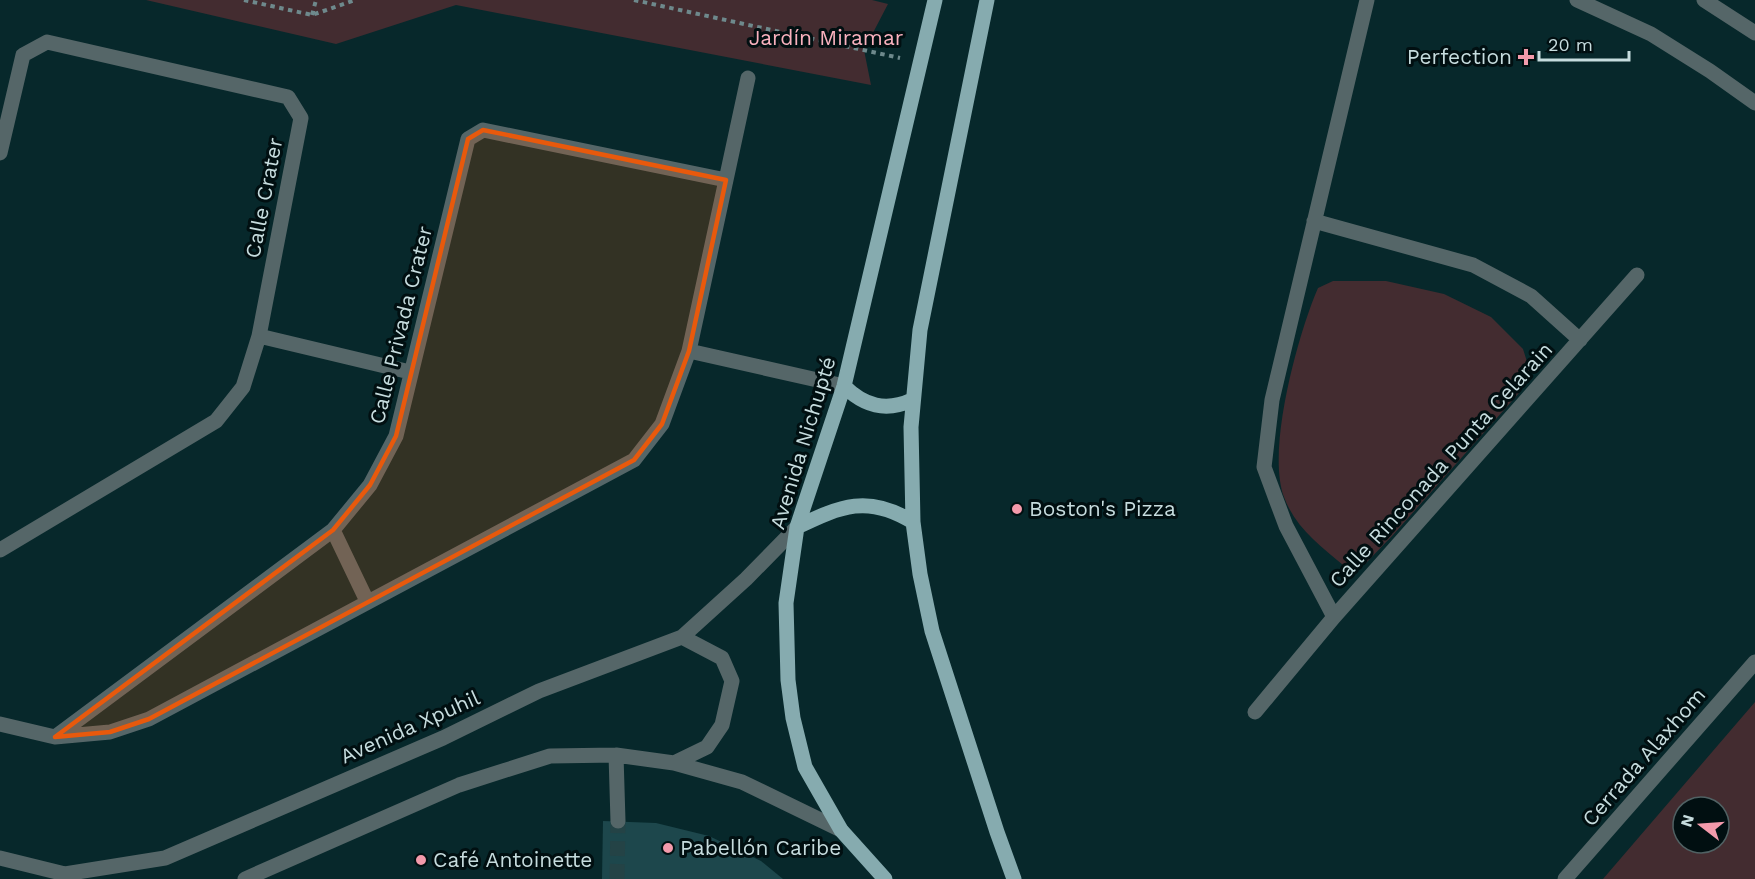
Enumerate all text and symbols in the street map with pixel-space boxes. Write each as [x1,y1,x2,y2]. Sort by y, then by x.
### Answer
scale bar [1539,24,1629,62]
park label: Jardín Miramar [749,25,904,50]
text: 20 m [1548,34,1593,55]
place label: Perfection [1407,44,1512,69]
marker: Perfection [1517,48,1535,66]
street label: Calle Crater [240,135,288,260]
street label: Calle Privada Crater [364,223,437,427]
street label: Calle Rinconada Punta Celarain [1324,337,1557,592]
street label: Avenida Nichupté [764,354,841,532]
place label: Boston's Pizza [1029,496,1176,521]
marker: Boston's Pizza [1010,502,1024,516]
street label: Cerrada Alaxhom [1577,682,1711,831]
street label: Avenida Xpuhil [336,684,484,768]
north arrow [1671,795,1731,855]
text: N [1676,812,1698,829]
place label: Pabellón Caribe [680,835,841,860]
marker: Pabellón Caribe [661,841,675,855]
place label: Café Antoinette [433,847,592,872]
marker: Café Antoinette [414,853,428,867]

